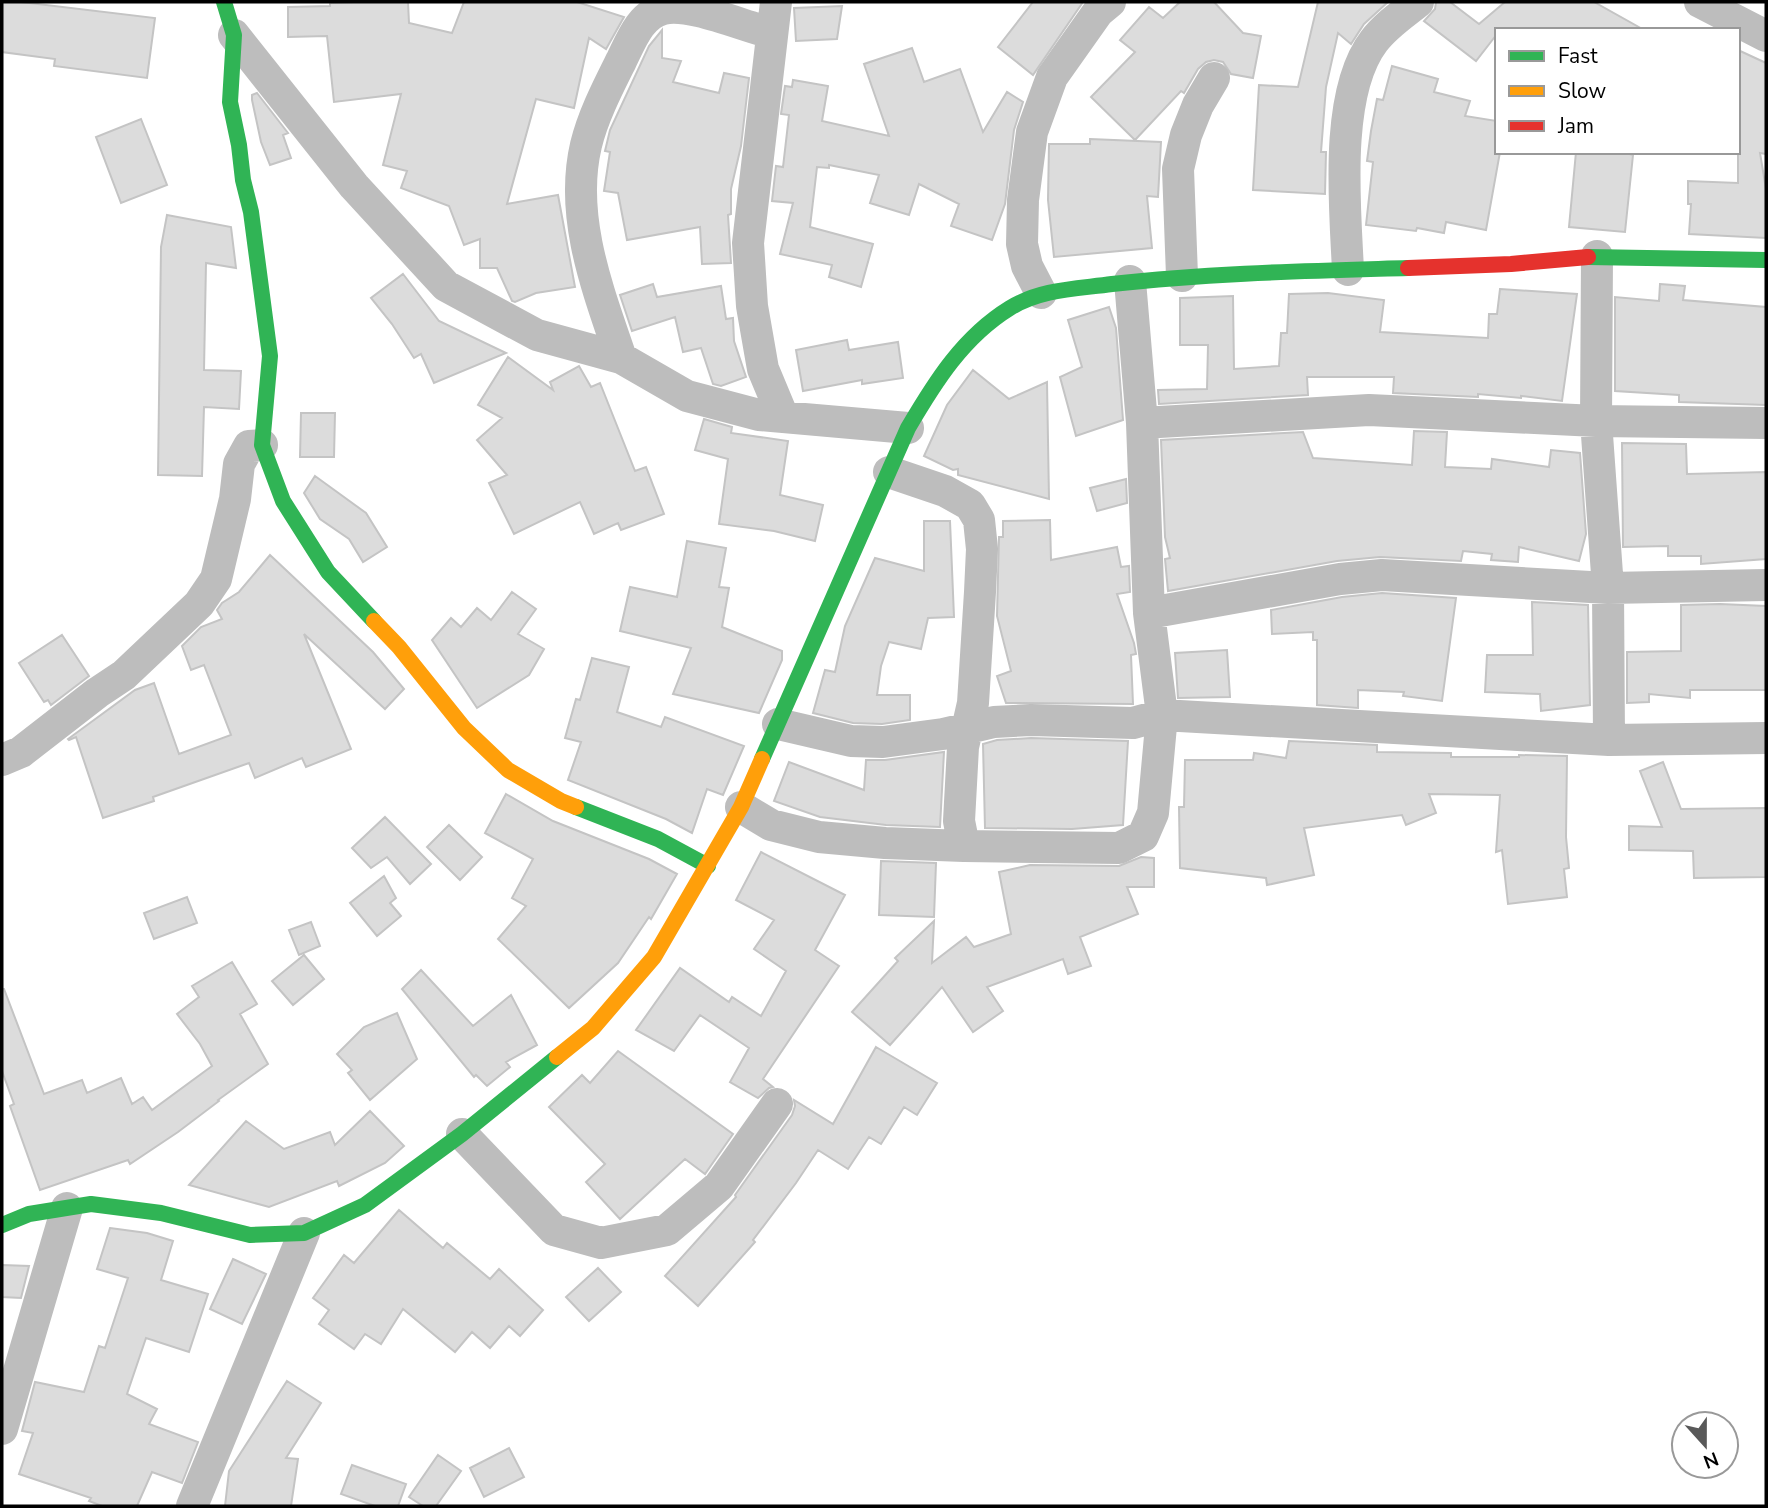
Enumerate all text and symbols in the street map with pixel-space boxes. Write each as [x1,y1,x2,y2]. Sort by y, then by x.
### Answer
legend [1495,28,1740,154]
text: Fast [1558,42,1598,70]
text: Slow [1558,77,1607,105]
text: Jam [1557,112,1594,140]
north arrow [1670,1410,1740,1480]
text: N [1699,1445,1722,1475]

